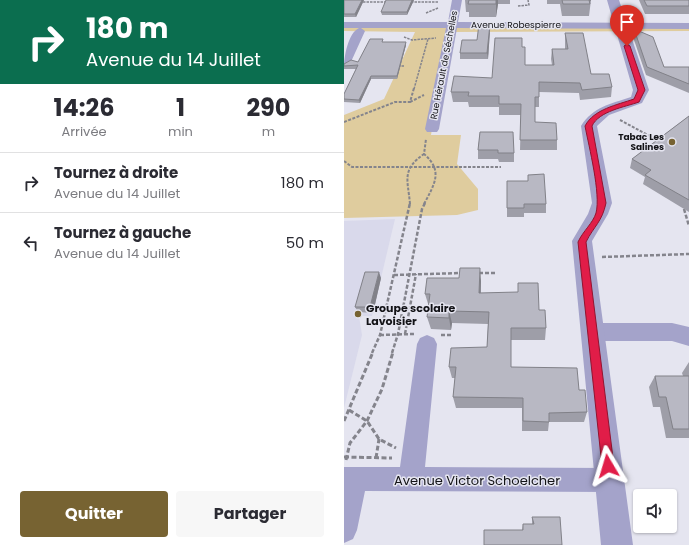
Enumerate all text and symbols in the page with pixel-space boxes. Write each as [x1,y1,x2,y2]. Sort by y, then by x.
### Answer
pin [610,5,644,46]
text: 180 m [86,9,169,48]
street label: Rue Hérault de Séchelles [428,9,460,120]
icon: arrive [616,11,638,33]
icon: right [20,16,72,68]
street label: Avenue Robespierre [471,19,561,31]
text: Avenue du 14 Juillet [86,47,261,72]
text: 14:26 [53,91,115,124]
text: 1 [176,91,185,124]
text: 290 [246,91,291,124]
text: Arrivée [61,122,107,141]
text: min [168,122,193,141]
text: m [262,122,275,141]
place label: Tabac Les Salines [618,131,664,153]
marker: Tabac Les Salines [667,137,677,147]
text: Tournez à droite [54,162,178,183]
icon: right [20,172,42,194]
text: 180 m [281,172,324,193]
text: Avenue du 14 Juillet [54,184,180,203]
text: Tournez à gauche [54,222,191,243]
icon: left [20,232,42,254]
text: 50 m [286,232,324,253]
text: Avenue du 14 Juillet [54,244,180,263]
place label: Groupe scolaire Lavoisier [366,300,456,329]
marker: Groupe scolaire Lavoisier [353,309,363,319]
position arrow [587,445,629,487]
street label: Avenue Victor Schoelcher [394,471,560,490]
map controls [633,489,677,533]
button: sound [633,489,677,533]
button: Quitter [20,491,168,537]
button: Partager [176,491,324,537]

